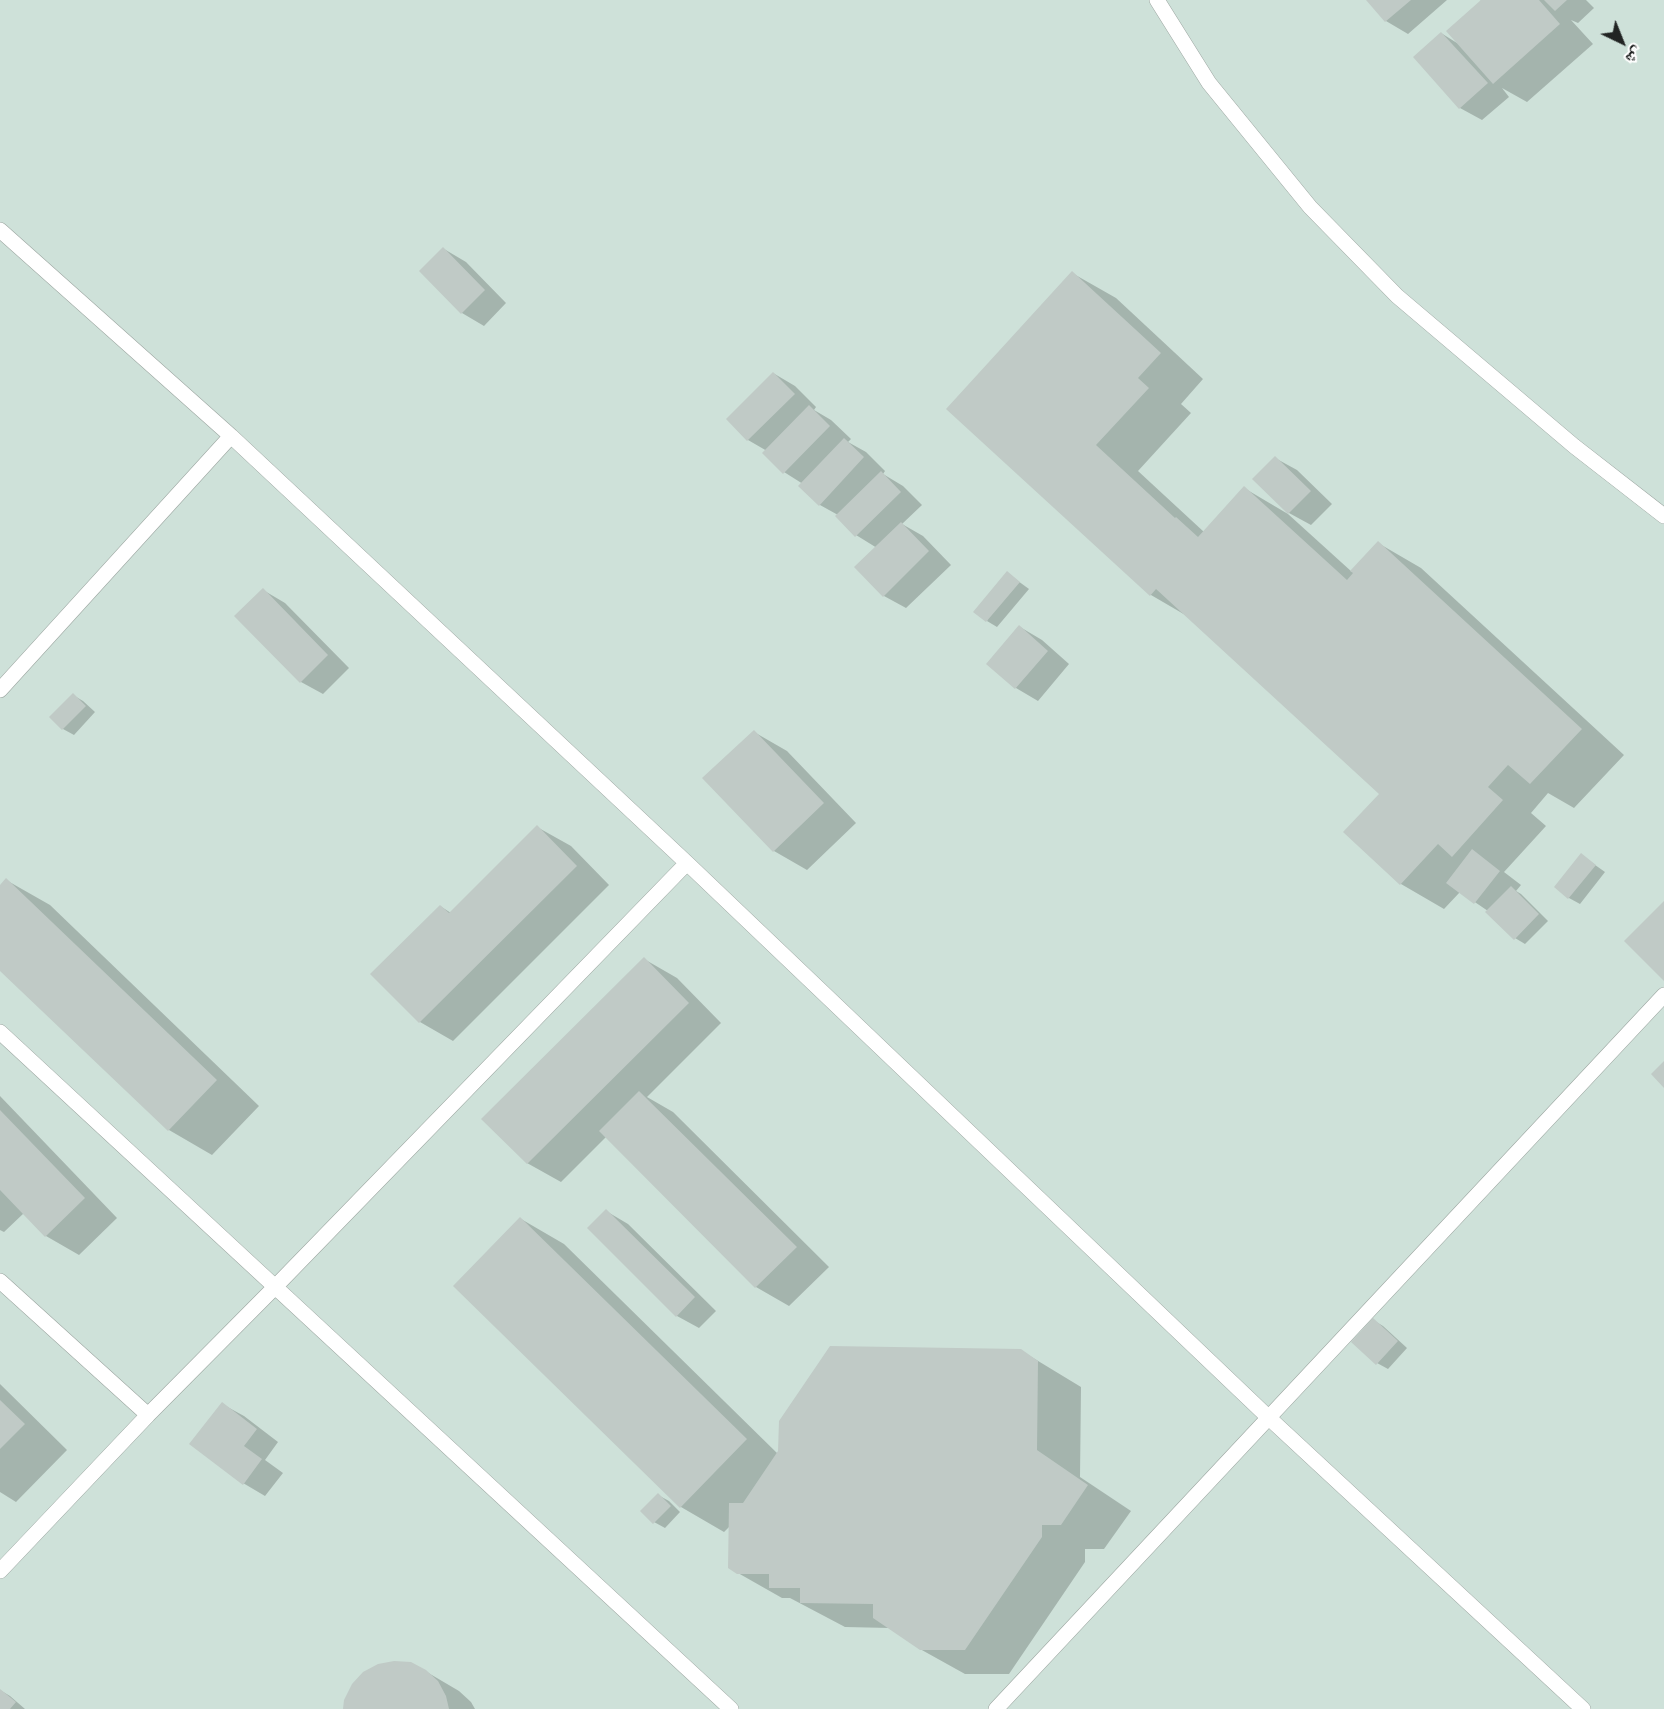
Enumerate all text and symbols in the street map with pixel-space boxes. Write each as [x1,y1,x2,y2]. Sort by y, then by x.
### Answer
north arrow [1592,12,1652,72]
text: ش [1621,41,1649,70]

